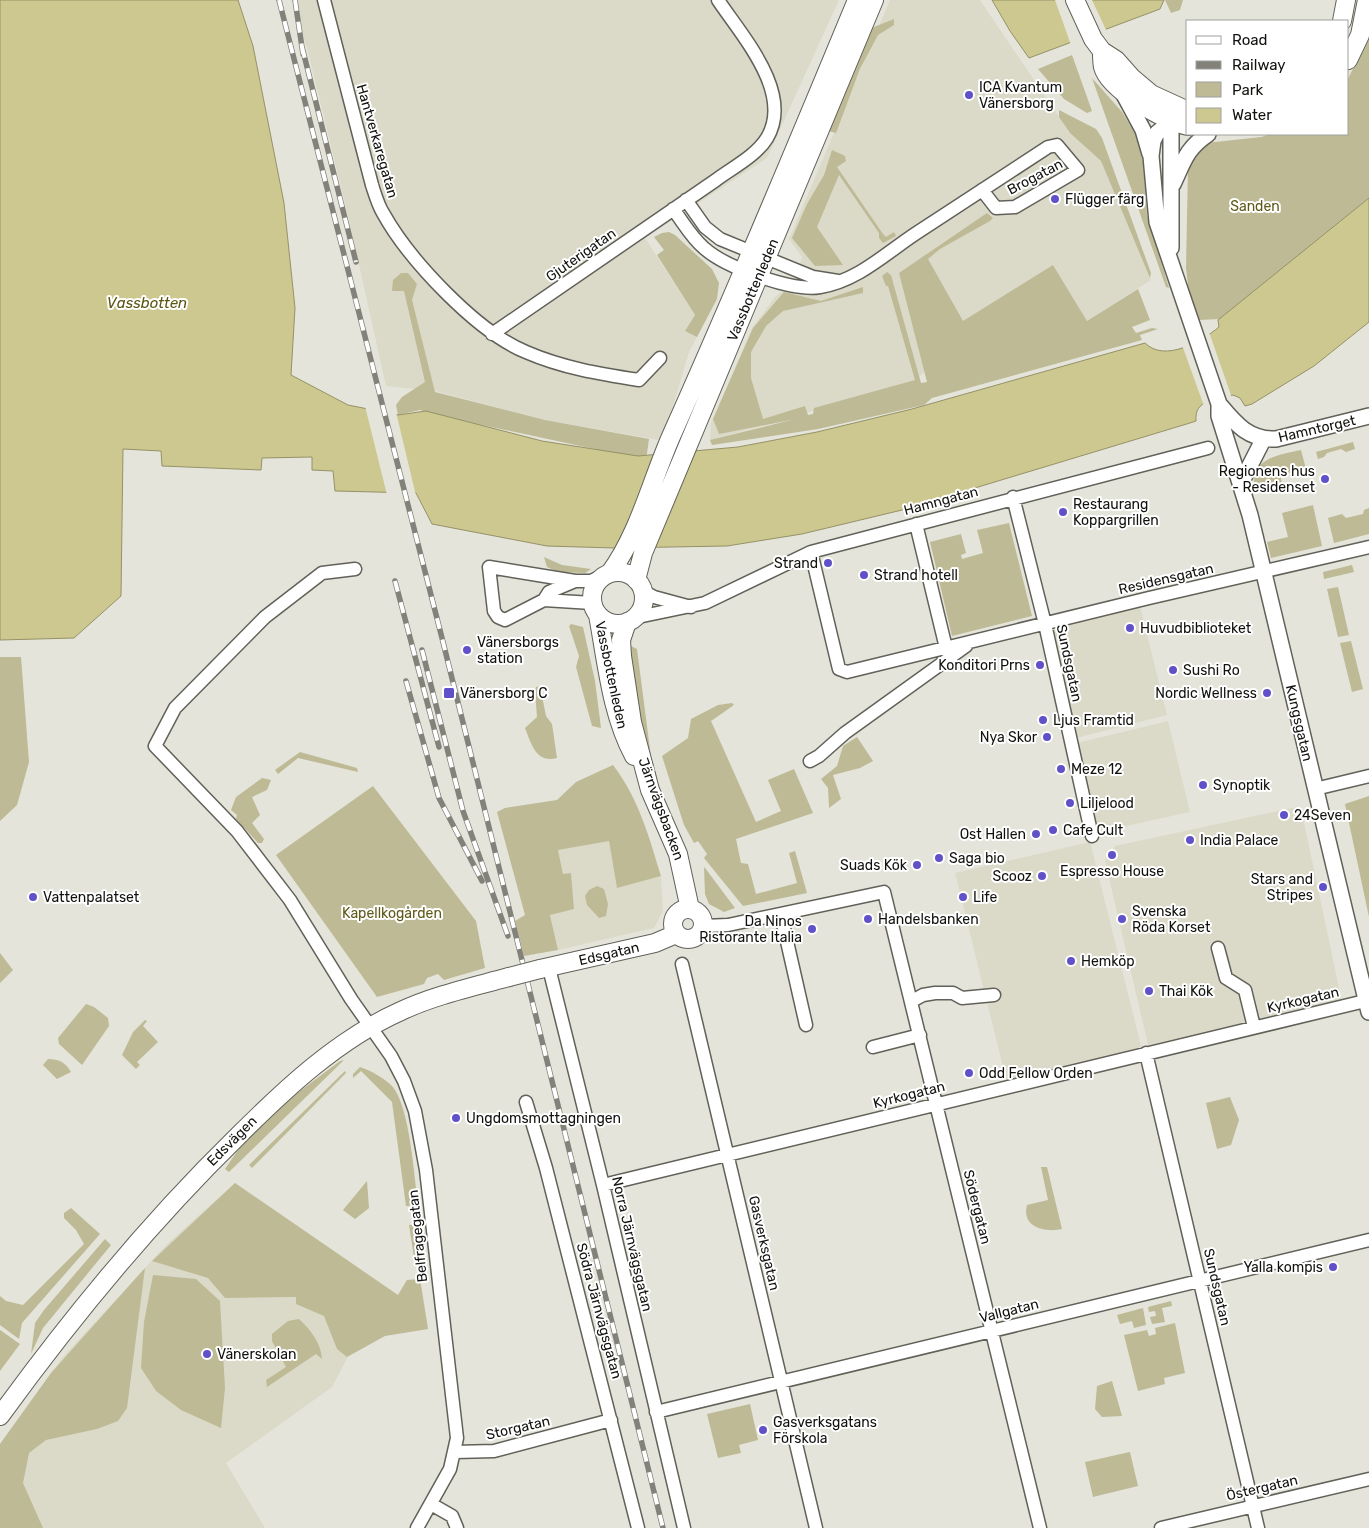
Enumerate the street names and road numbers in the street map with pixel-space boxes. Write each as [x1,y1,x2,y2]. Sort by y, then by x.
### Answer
street label: Hantverkaregatan [353,82,401,200]
street label: Brogatan [1004,155,1066,199]
street label: Gjuterigatan [543,225,619,285]
street label: Vassbottenleden [724,236,782,344]
street label: Hamntorget [1277,412,1358,446]
street label: Hamngatan [902,483,980,519]
street label: Residensgatan [1117,560,1215,598]
street label: Vassbottenleden [591,620,631,730]
street label: Sundsgatan [1052,623,1086,703]
street label: Kungsgatan [1282,683,1316,763]
street label: Järnvägsbacken [635,755,687,863]
street label: Edsgatan [577,939,641,969]
street label: Kyrkogatan [1265,983,1341,1017]
street label: Kyrkogatan [871,1078,947,1112]
street label: Edsvägen [204,1113,260,1169]
street label: Södergatan [960,1168,994,1246]
street label: Norra Järnvägsgatan [608,1175,656,1313]
street label: Belfragegatan [405,1189,431,1283]
street label: Gasverksgatan [745,1194,783,1292]
street label: Södra Järnvägsgatan [573,1241,625,1381]
street label: Sundsgatan [1200,1247,1234,1327]
street label: Vallgatan [978,1295,1040,1327]
street label: Storgatan [484,1412,552,1444]
street label: Östergatan [1225,1472,1299,1504]

